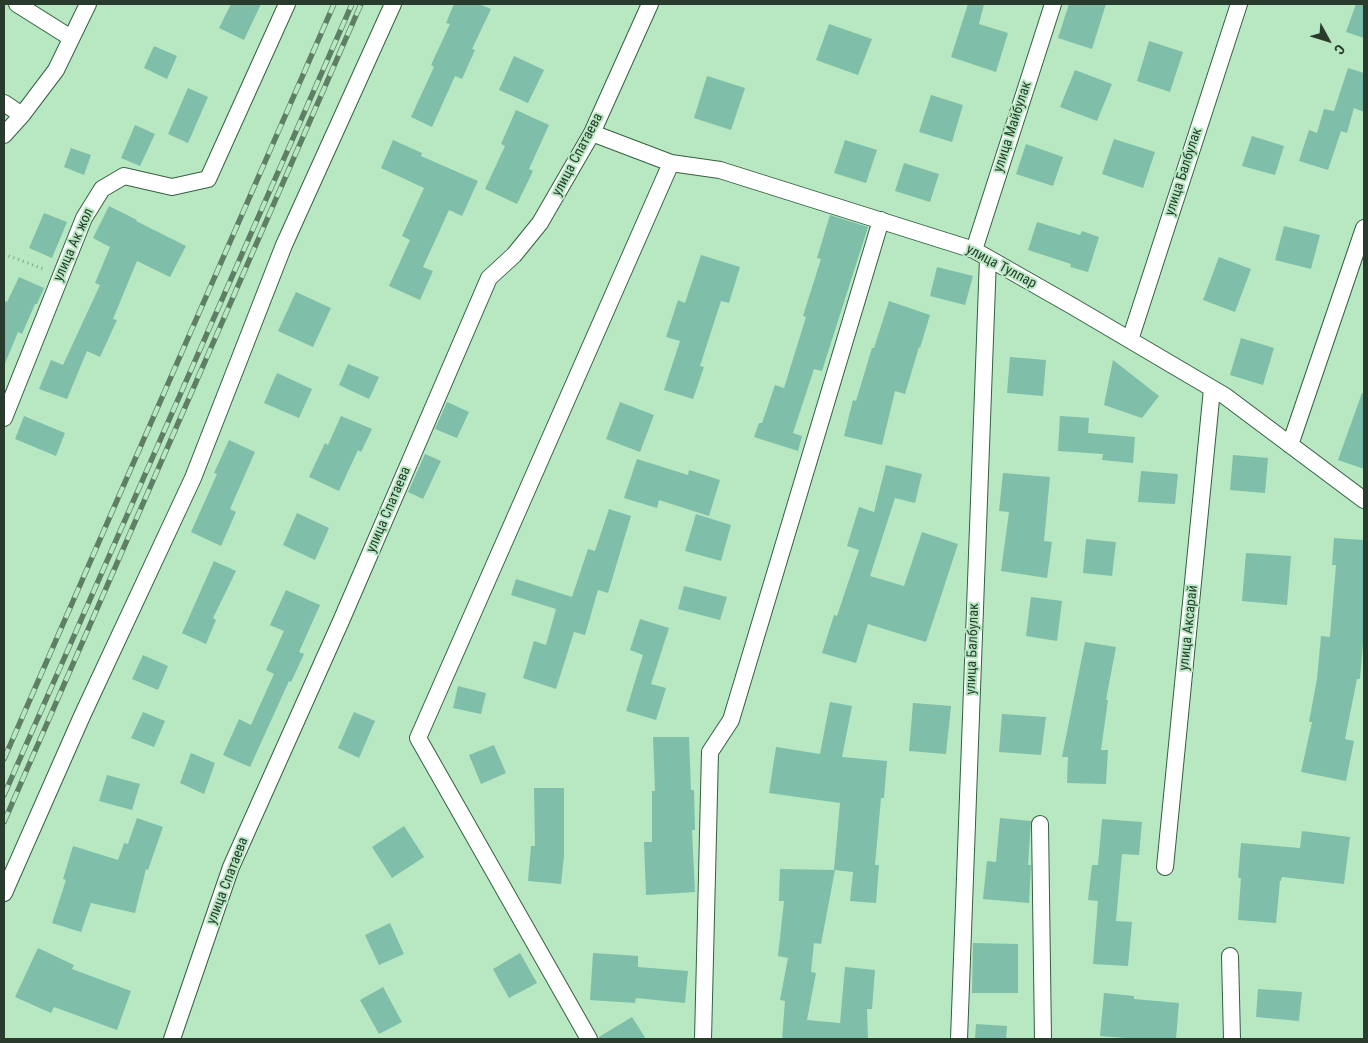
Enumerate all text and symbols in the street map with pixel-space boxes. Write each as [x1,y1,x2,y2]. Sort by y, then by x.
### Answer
north arrow [1303,15,1353,65]
text: С [1331,41,1348,58]
street label: улица Майбулак [990,80,1036,174]
street label: улица Спатаева [549,111,607,199]
street label: улица Балбулак [1162,126,1206,218]
street label: улица Ак жол [50,206,98,284]
street label: улица Тулпар [963,241,1039,293]
street label: улица Спатаева [363,465,415,555]
street label: улица Аксарай [1176,585,1202,671]
street label: улица Балбулак [963,603,983,695]
street label: улица Спатаева [204,835,252,927]

